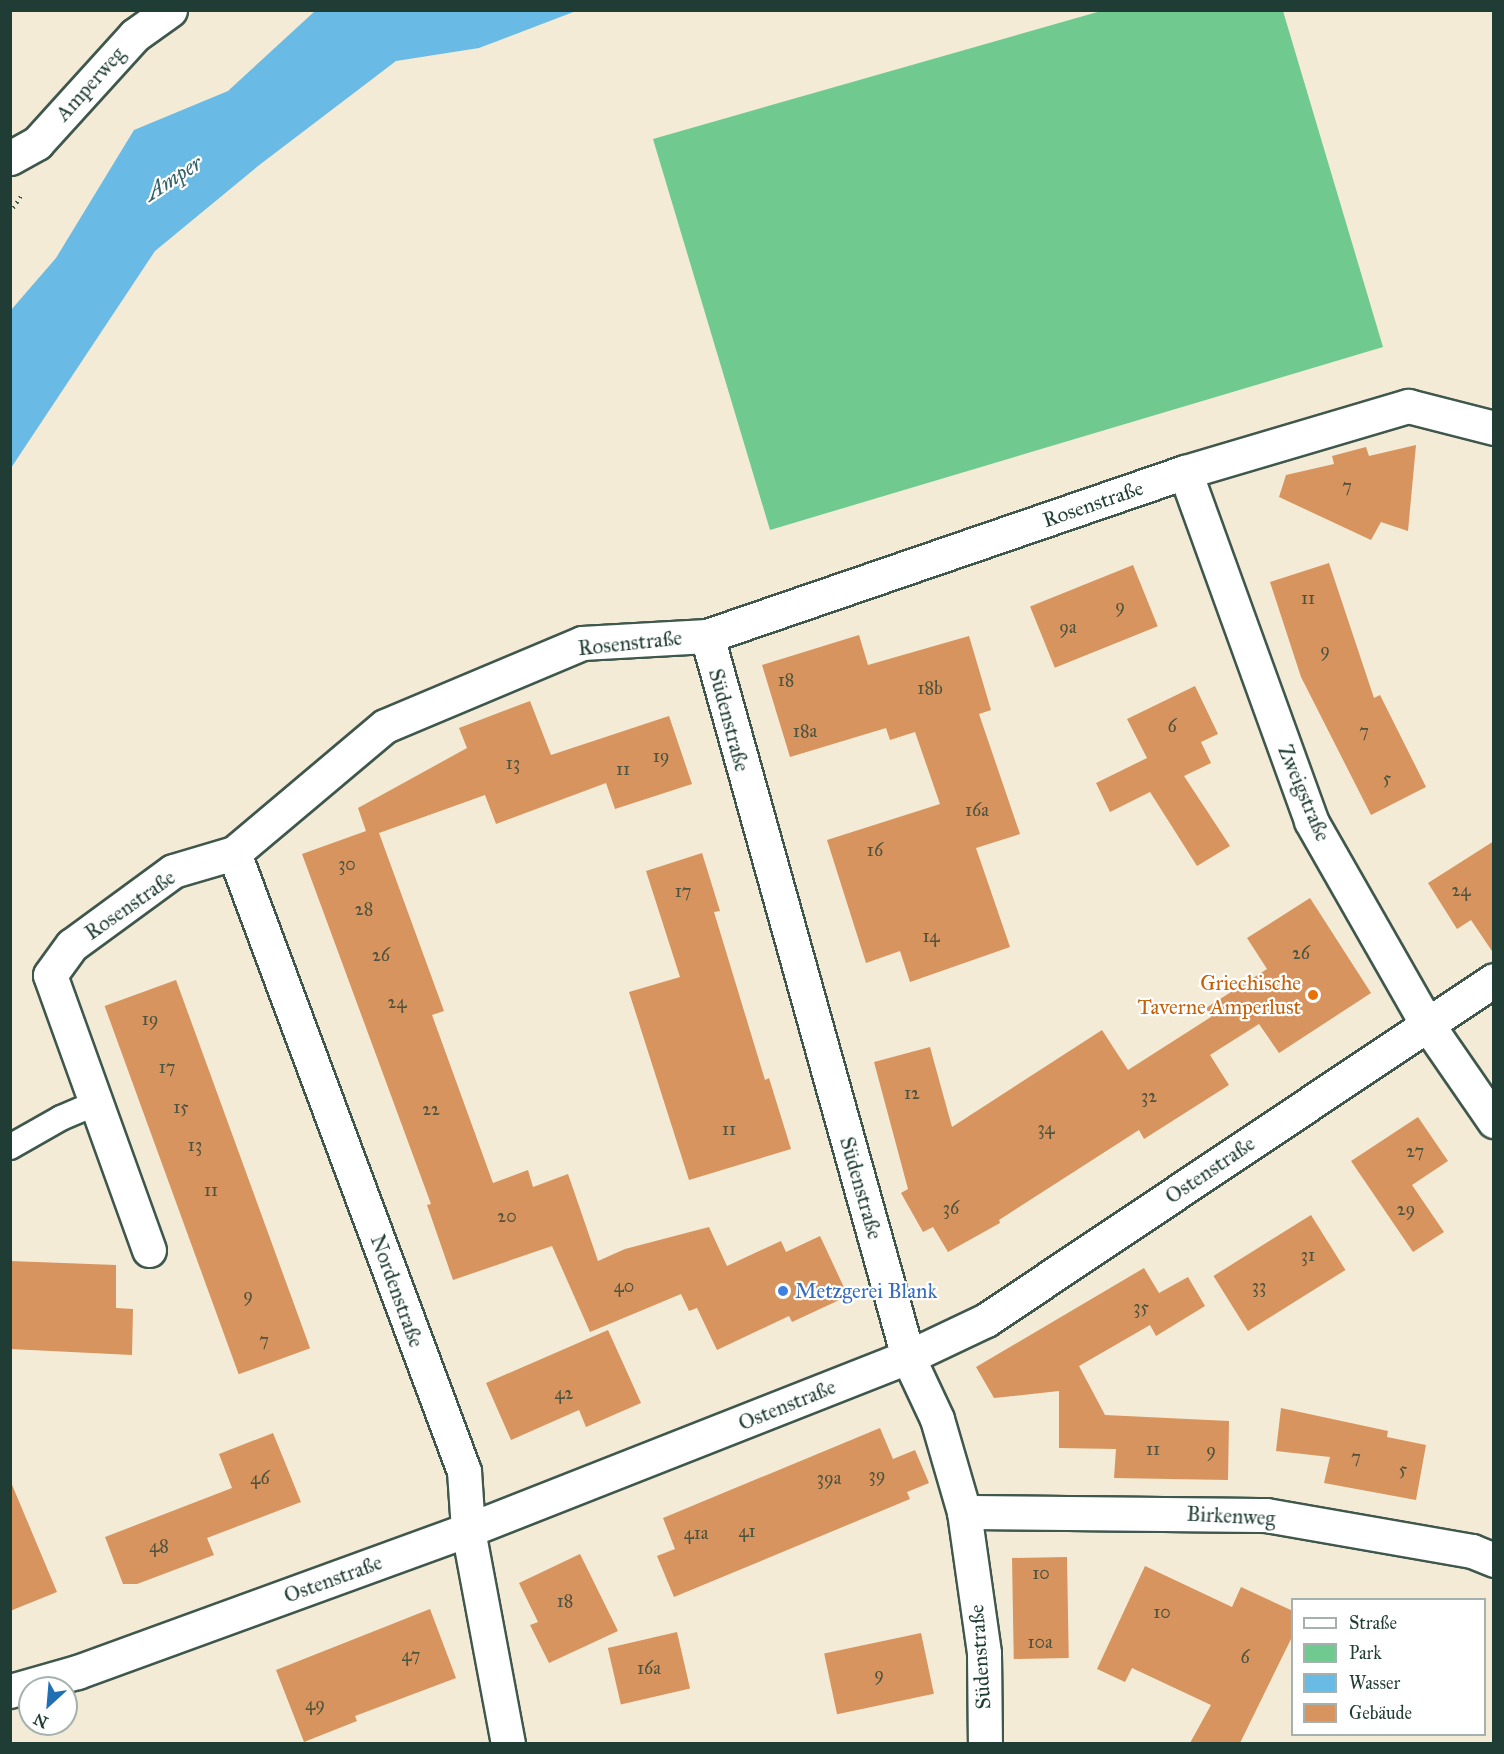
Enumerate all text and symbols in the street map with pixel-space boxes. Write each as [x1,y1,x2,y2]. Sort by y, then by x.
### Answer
street label: Amperweg [50,42,130,126]
water label: Amper [139,150,207,206]
street label: Rosenstraße [1039,475,1147,533]
house number: 7 [1342,475,1352,497]
house number: 11 [1301,587,1315,609]
house number: 9 [1115,595,1125,617]
house number: 9a [1059,616,1077,638]
street label: Rosenstraße [577,625,683,661]
house number: 9 [1320,639,1330,661]
street label: Südenstraße [703,666,755,774]
house number: 18 [778,669,794,691]
house number: 18b [917,677,943,699]
house number: 6 [1167,715,1177,737]
house number: 18a [793,720,817,742]
house number: 7 [1359,720,1369,742]
street label: Zweigstraße [1272,741,1336,845]
house number: 19 [653,745,669,767]
house number: 13 [506,752,520,774]
house number: 11 [616,758,630,780]
house number: 5 [1383,767,1391,789]
house number: 16a [965,799,989,821]
house number: 16 [867,839,883,861]
house number: 30 [338,853,356,875]
street label: Rosenstraße [80,865,180,945]
house number: 24 [1452,879,1470,901]
house number: 17 [675,880,691,902]
house number: 28 [355,898,373,920]
house number: 14 [922,925,940,947]
house number: 26 [1292,942,1310,964]
house number: 26 [372,944,390,966]
place label: Griechische Taverne Amperlust [1137,970,1301,1020]
marker: Griechische Taverne Amperlust [1306,988,1320,1002]
house number: 24 [388,991,406,1013]
house number: 19 [142,1008,158,1030]
house number: 17 [159,1056,175,1078]
house number: 12 [904,1082,920,1104]
house number: 32 [1141,1085,1157,1107]
house number: 15 [173,1096,189,1118]
house number: 22 [422,1098,440,1120]
house number: 34 [1037,1117,1055,1139]
house number: 11 [722,1118,736,1140]
street label: Ostenstraße [1160,1131,1260,1209]
house number: 13 [188,1134,202,1156]
street label: Südenstraße [834,1134,888,1242]
house number: 27 [1406,1140,1424,1162]
house number: 11 [204,1179,218,1201]
house number: 36 [943,1197,959,1219]
house number: 29 [1397,1198,1415,1220]
house number: 20 [497,1205,517,1227]
street label: Nordenstraße [365,1231,429,1351]
house number: 31 [1301,1244,1315,1266]
house number: 40 [614,1275,634,1297]
house number: 33 [1252,1275,1266,1297]
place label: Metzgerei Blank [795,1278,937,1304]
house number: 9 [243,1284,253,1306]
marker: Metzgerei Blank [776,1284,790,1298]
house number: 35 [1133,1296,1149,1318]
house number: 7 [259,1329,269,1351]
street label: Ostenstraße [735,1374,839,1436]
house number: 42 [555,1382,573,1404]
house number: 11 [1146,1438,1160,1460]
house number: 9 [1206,1439,1216,1461]
house number: 7 [1351,1446,1361,1468]
house number: 5 [1399,1458,1407,1480]
house number: 39 [869,1464,885,1486]
house number: 46 [250,1467,270,1489]
house number: 39a [817,1467,841,1489]
street label: Birkenweg [1186,1501,1276,1531]
house number: 41 [738,1520,756,1542]
house number: 41a [684,1522,708,1544]
house number: 48 [149,1535,169,1557]
street label: Ostenstraße [280,1550,386,1608]
house number: 10 [1032,1562,1050,1584]
house number: 18 [557,1590,573,1612]
legend [1291,1598,1486,1736]
house number: 10 [1153,1601,1171,1623]
street label: Südenstraße [964,1604,996,1710]
text: Straße [1349,1612,1397,1634]
house number: 10a [1027,1631,1053,1653]
text: Park [1349,1642,1382,1664]
house number: 47 [402,1644,420,1666]
house number: 6 [1240,1646,1250,1668]
house number: 16a [637,1657,661,1679]
house number: 9 [874,1663,884,1685]
text: Wasser [1349,1672,1400,1694]
north arrow [18,1676,78,1736]
house number: 49 [305,1693,325,1715]
text: Gebäude [1349,1702,1412,1724]
text: N [31,1709,51,1732]

